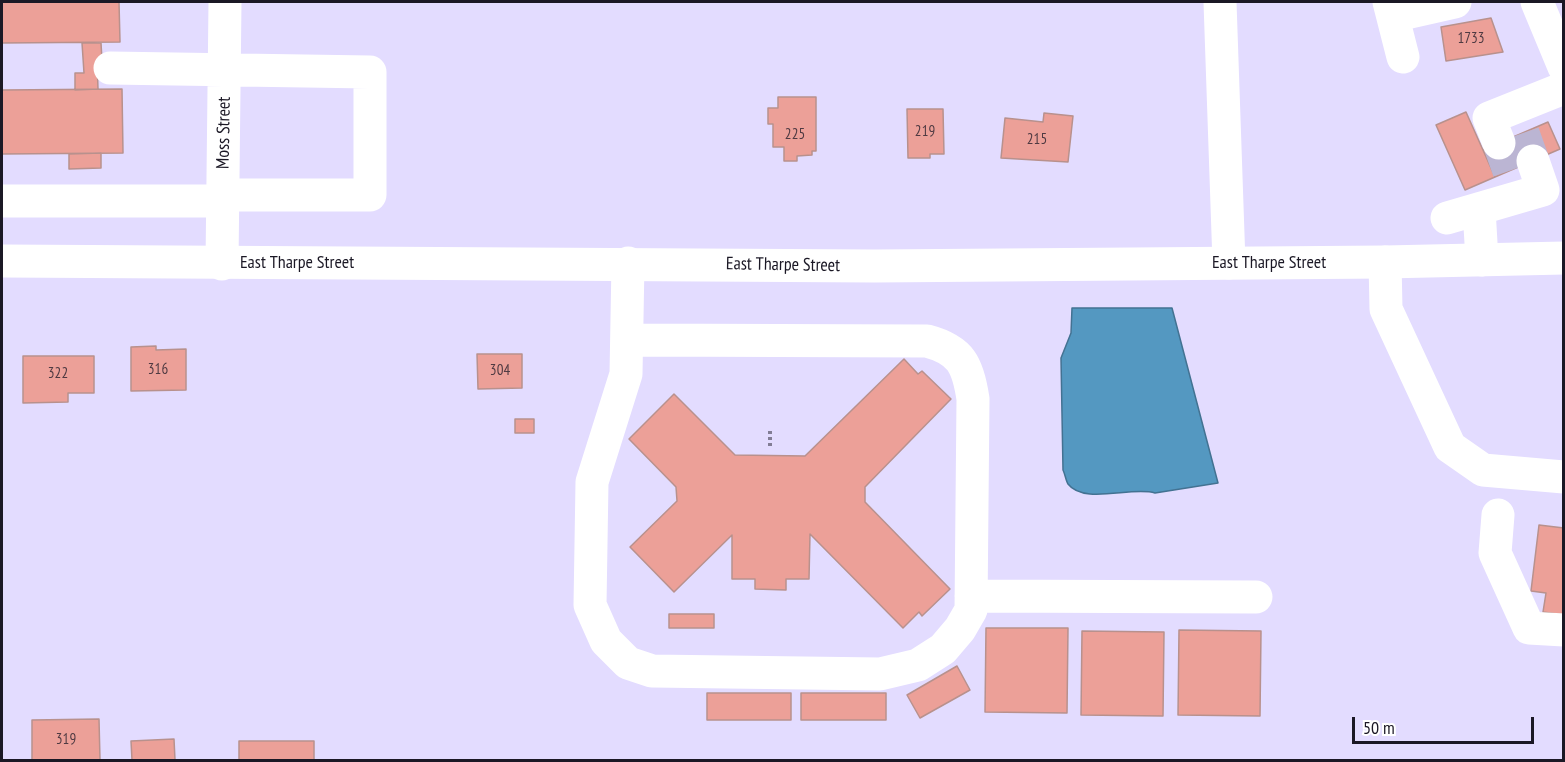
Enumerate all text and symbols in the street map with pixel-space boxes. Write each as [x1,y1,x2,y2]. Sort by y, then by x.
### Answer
house number: 1733 [1458,30,1484,48]
street label: Moss Street [213,97,235,169]
house number: 219 [915,123,935,141]
house number: 225 [785,126,805,144]
house number: 215 [1027,131,1047,149]
street label: East Tharpe Street [240,252,354,274]
street label: East Tharpe Street [1212,252,1326,274]
street label: East Tharpe Street [726,253,840,277]
house number: 316 [148,361,168,379]
house number: 304 [490,362,510,380]
house number: 322 [48,365,68,383]
scale bar [1355,705,1536,743]
text: 50 m [1363,716,1395,739]
house number: 319 [56,731,76,749]

